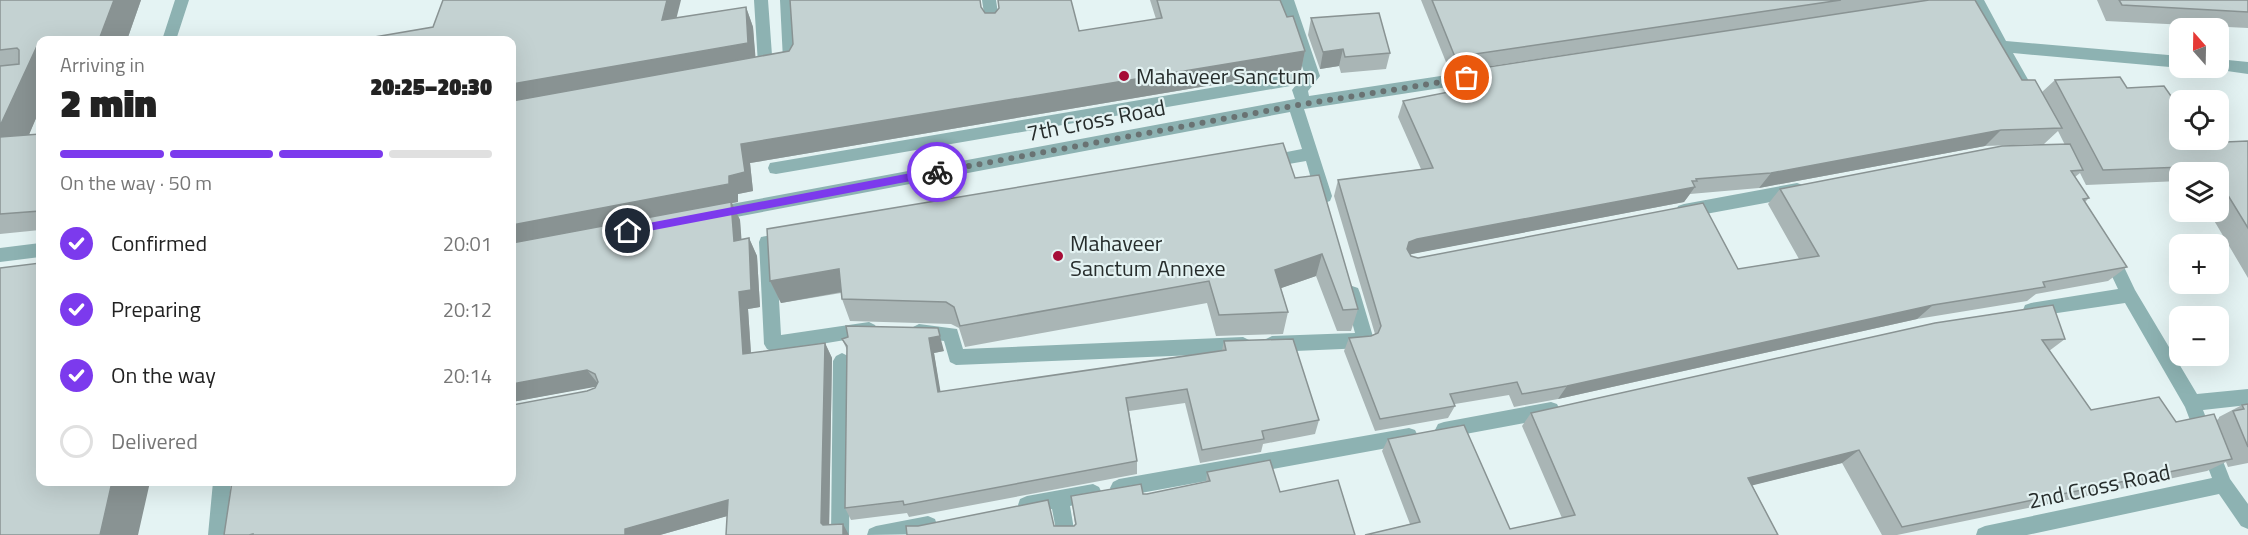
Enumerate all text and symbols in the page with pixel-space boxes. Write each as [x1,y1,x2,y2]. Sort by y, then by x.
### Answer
north arrow [2169,18,2229,78]
map controls [2169,18,2229,366]
text: Arriving in [60,49,145,80]
pin [1441,52,1492,103]
place label: Mahaveer Sanctum [1136,59,1315,93]
icon: bag [1450,61,1483,94]
marker: Mahaveer Sanctum [1117,69,1131,83]
text: 20:25–20:30 [370,70,492,104]
text: 2 min [60,73,157,132]
street label: 7th Cross Road [1024,90,1168,150]
button: locate [2169,90,2229,150]
courier [907,142,967,202]
icon: bike [921,156,954,189]
button: layers [2169,162,2229,222]
text: On the way · 50 m [60,167,212,198]
pin [602,205,653,256]
icon: home [611,214,644,247]
text: Confirmed [111,226,207,260]
place label: Mahaveer Sanctum Annexe [1070,226,1226,285]
icon: check [60,227,93,260]
text: 20:01 [443,228,492,259]
button: + [2169,234,2229,294]
marker: Mahaveer Sanctum Annexe [1051,249,1065,263]
text: Preparing [111,292,201,326]
icon: check [60,293,93,326]
text: 20:12 [443,294,492,325]
button: − [2169,306,2229,366]
text: On the way [111,358,216,392]
icon: check [60,359,93,392]
text: 20:14 [443,360,492,391]
text: Delivered [111,424,198,458]
street label: 2nd Cross Road [2025,454,2173,518]

